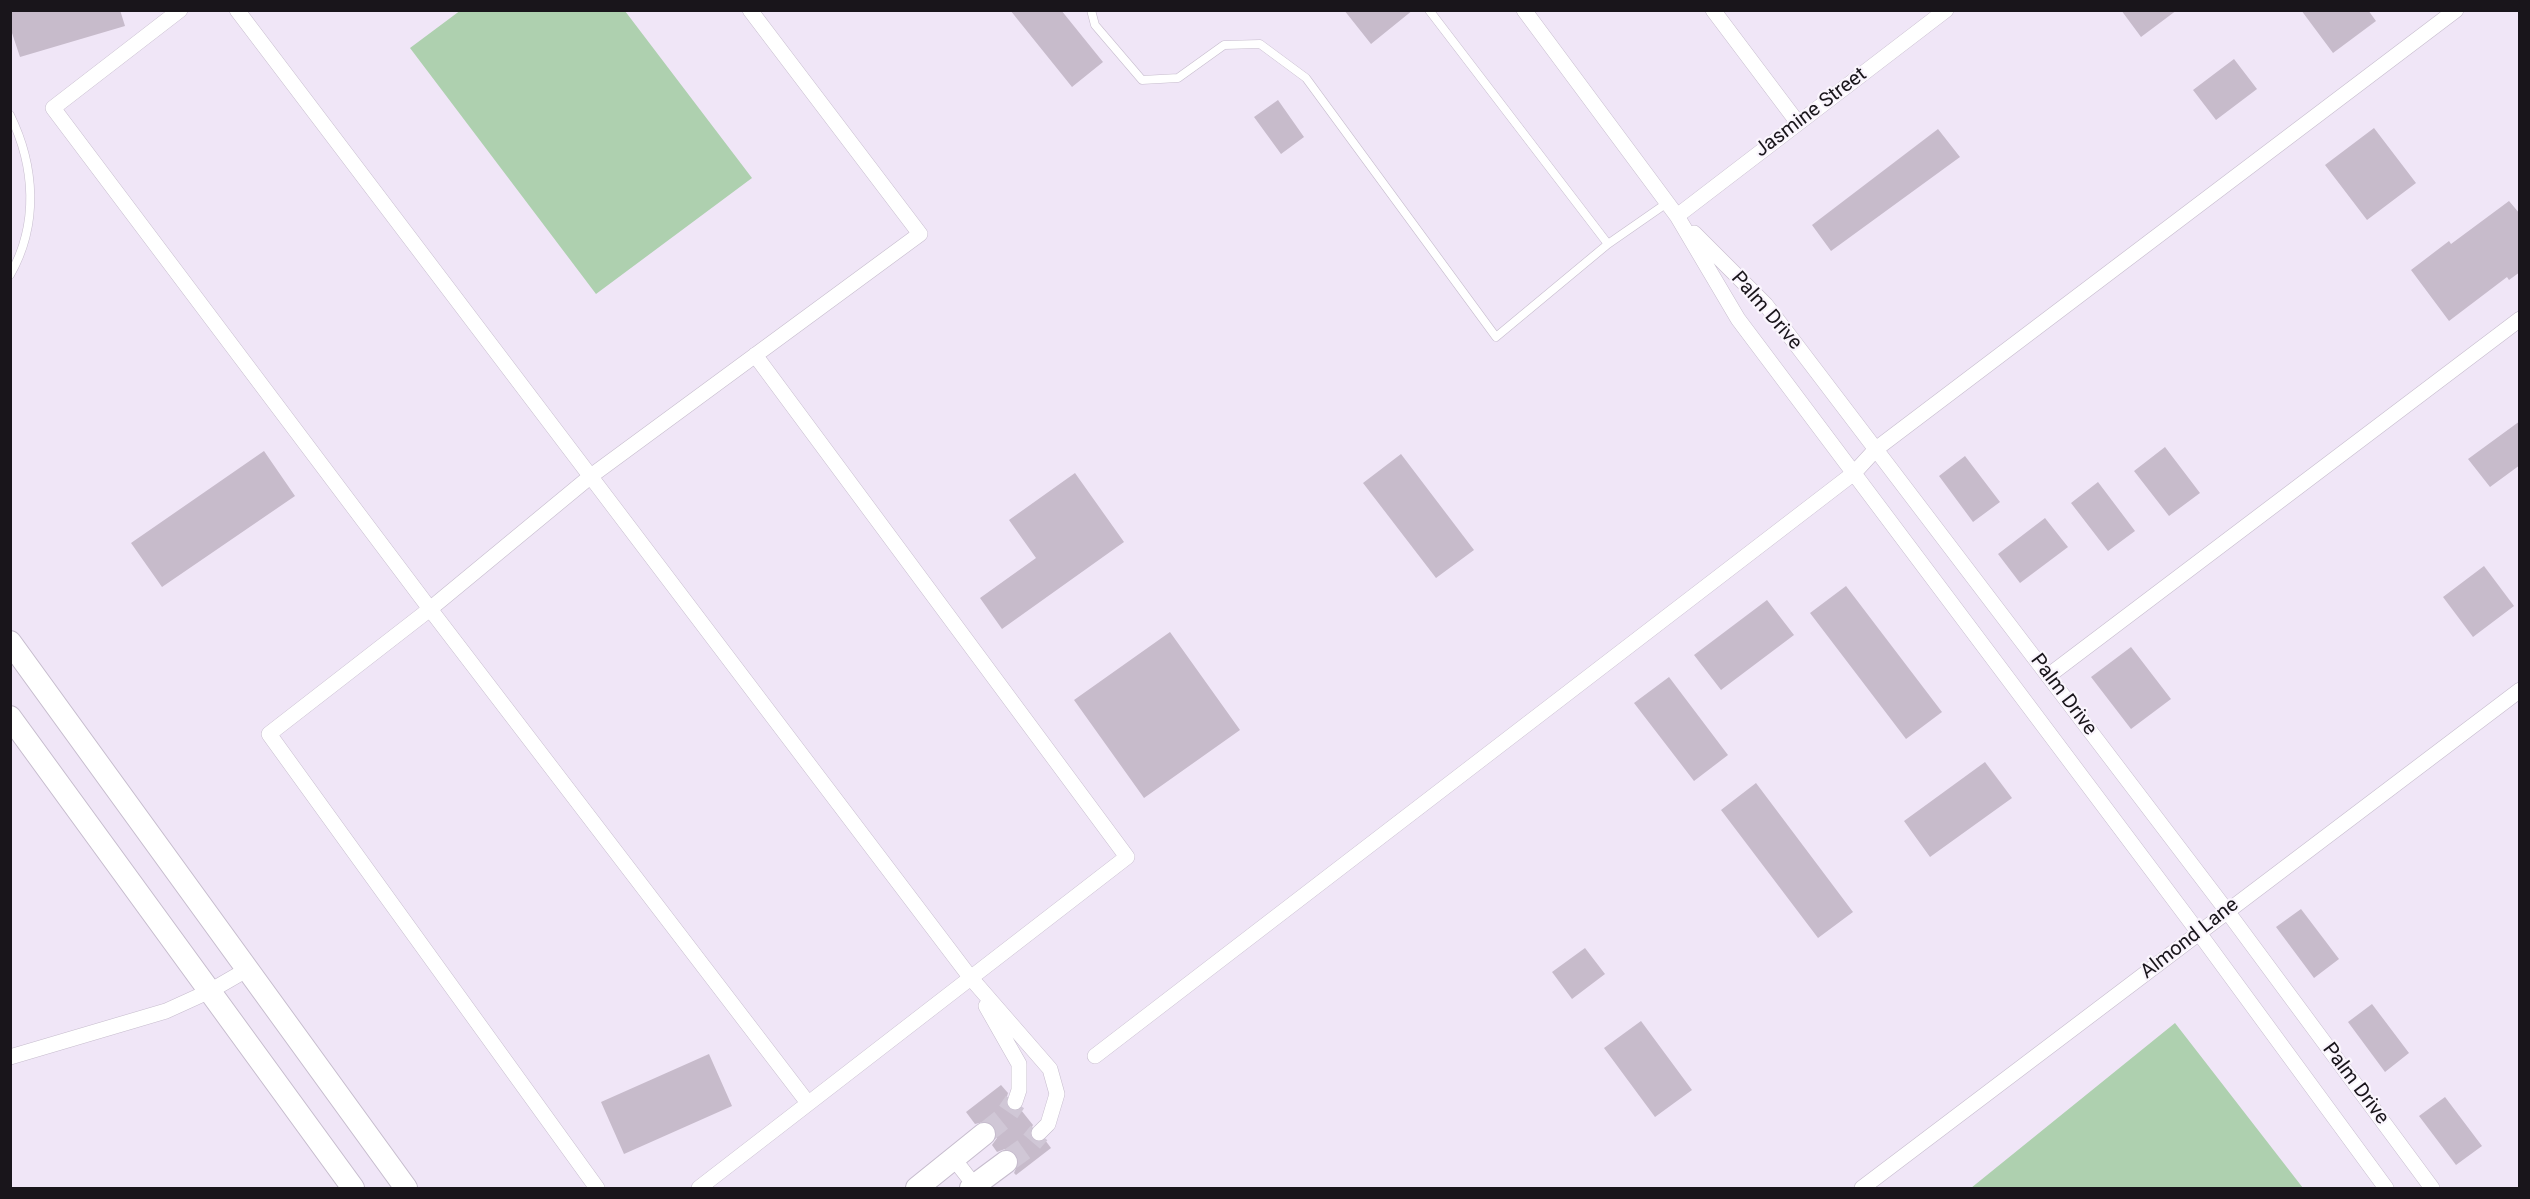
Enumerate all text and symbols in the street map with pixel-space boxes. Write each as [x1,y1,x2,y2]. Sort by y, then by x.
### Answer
street label: Jasmine Street [1750,63,1872,163]
street label: Palm Drive [1726,267,1806,355]
street label: Palm Drive [2025,650,2101,740]
street label: Almond Lane [2136,893,2244,985]
street label: Palm Drive [2317,1039,2393,1129]

